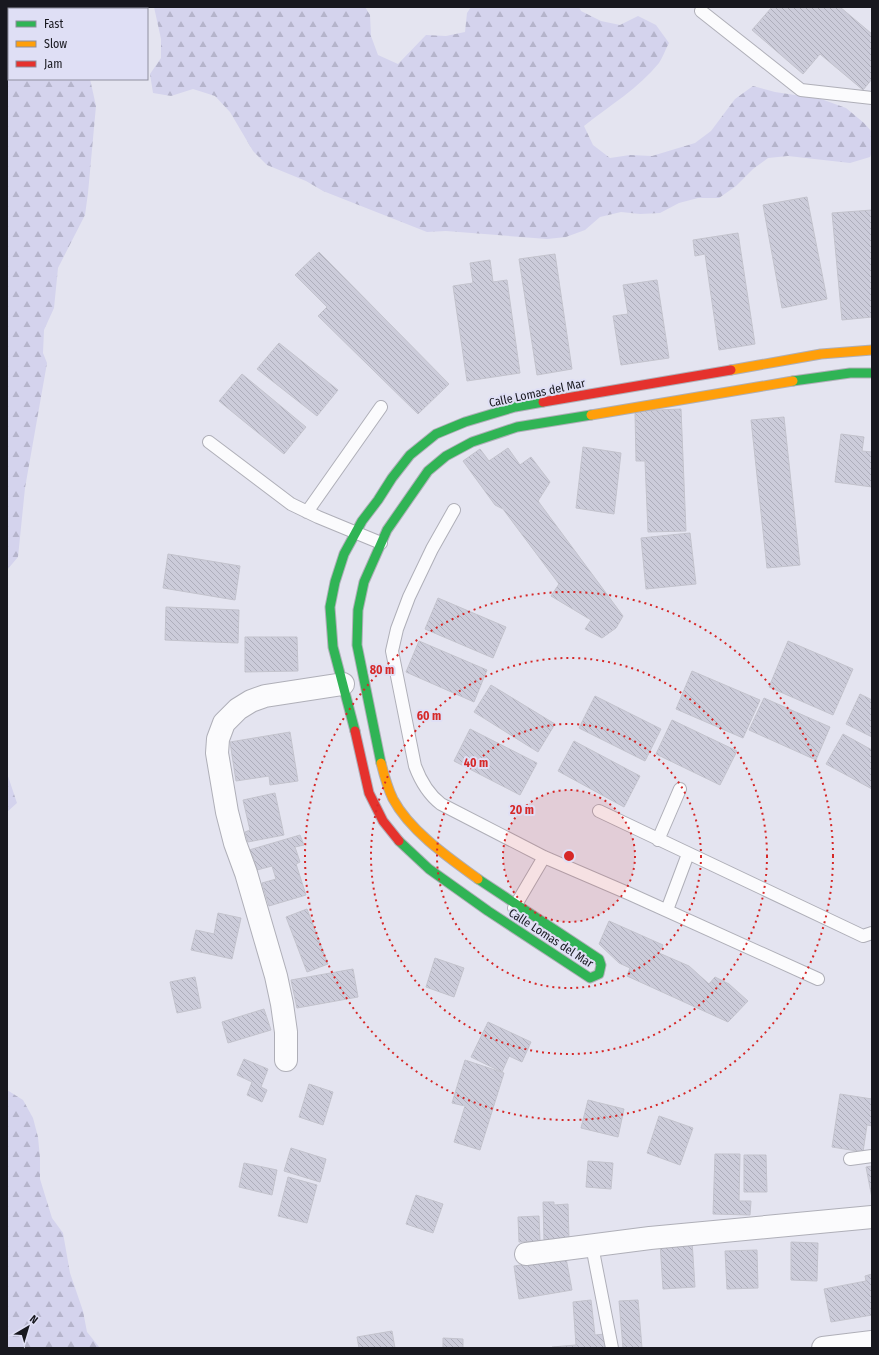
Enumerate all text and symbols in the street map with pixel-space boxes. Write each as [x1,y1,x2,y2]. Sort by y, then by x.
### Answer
legend [8,8,148,80]
text: Fast [44,17,63,31]
text: Slow [44,37,67,51]
text: Jam [44,57,62,71]
street label: Calle Lomas del Mar [488,376,587,410]
text: 80 m [370,663,394,677]
text: 60 m [417,709,441,723]
text: 40 m [464,756,488,770]
text: 20 m [509,803,534,817]
centre of rings [562,849,576,863]
street label: Calle Lomas del Mar [506,905,597,971]
north arrow [8,1307,48,1347]
text: N [27,1312,40,1327]

